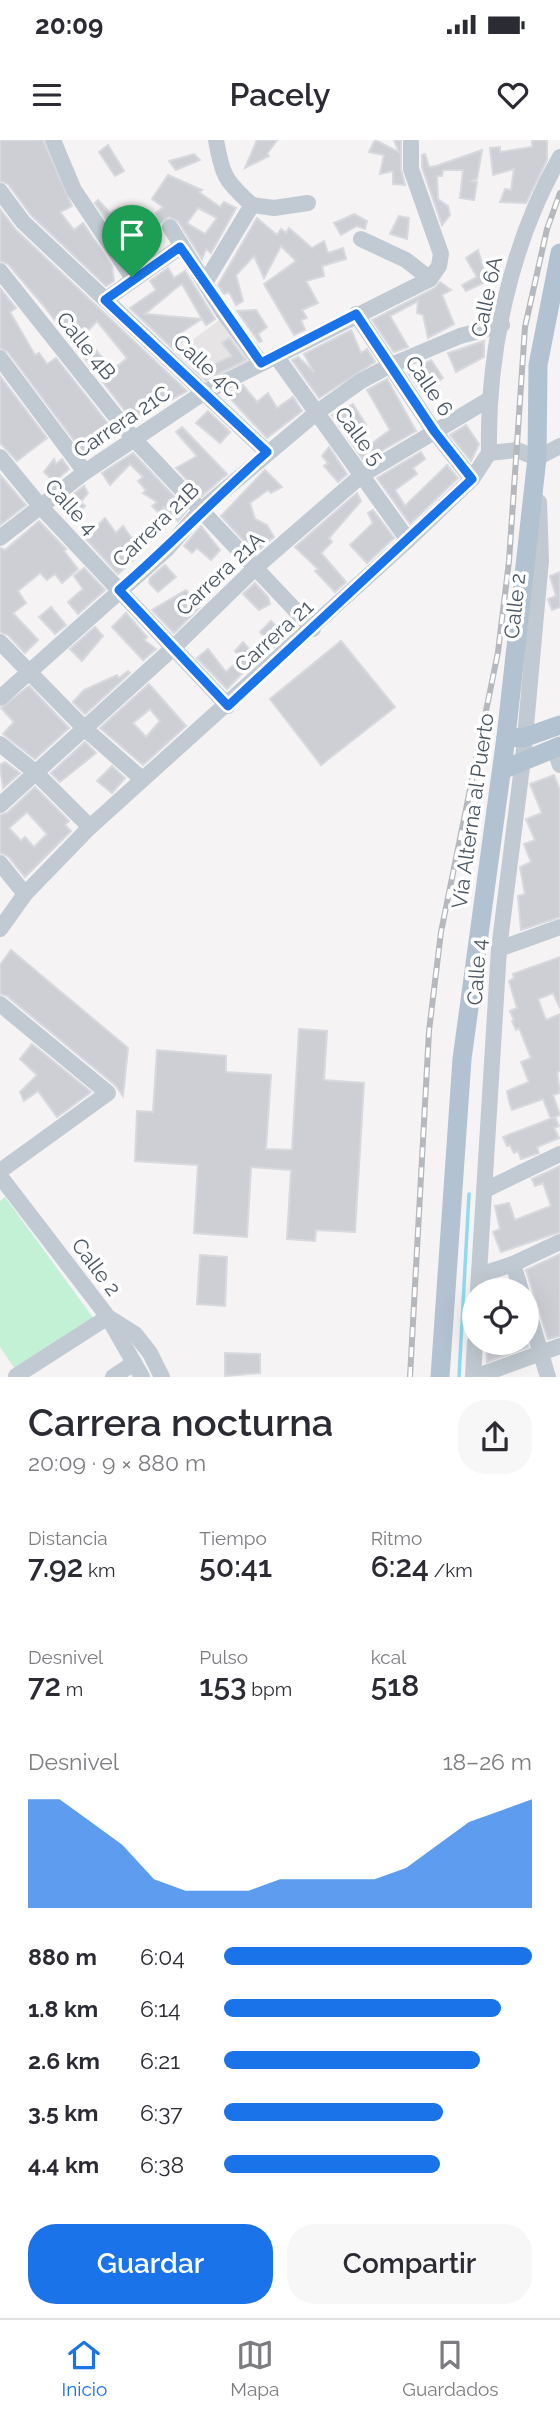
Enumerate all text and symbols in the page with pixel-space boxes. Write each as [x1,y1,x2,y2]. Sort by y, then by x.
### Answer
text: 20:09 [35,10,103,40]
icon: menu [28,76,66,114]
text: Pacely [230,76,330,113]
icon: heart [494,76,532,114]
pin [102,205,162,277]
icon: arrive [113,216,151,254]
street label: Calle 6A [466,254,507,339]
street label: Calle 4B [51,307,121,385]
street label: Calle 4C [168,329,244,402]
street label: Calle 6 [400,351,459,421]
street label: Carrera 21C [69,380,175,463]
street label: Calle 5 [329,402,389,470]
street label: Calle 4 [40,474,103,540]
street label: Carrera 21B [107,477,204,572]
street label: Carrera 21A [171,527,269,621]
street label: Calle 2 [499,572,530,640]
street label: Carrera 21 [229,594,318,677]
street label: Vía Alterna al Puerto [446,712,499,910]
street label: Calle 4 [462,938,491,1006]
street label: Calle 2 [67,1233,126,1301]
map controls [462,1278,539,1355]
button: locate [462,1278,539,1355]
text: Carrera nocturna [28,1400,333,1445]
button: share [458,1400,532,1474]
text: 20:09 · 9 × 880 m [28,1449,206,1476]
text: Distancia [28,1527,108,1549]
text: Tiempo [199,1527,267,1549]
text: Ritmo [371,1527,422,1549]
text: 7.92 [28,1549,83,1584]
text: 50:41 [199,1549,272,1584]
text: 6:24 [371,1549,429,1584]
text: km [83,1559,116,1581]
text: /km [429,1559,473,1581]
text: Desnivel [28,1646,103,1668]
text: Pulso [199,1646,248,1668]
text: kcal [371,1646,406,1668]
text: 72 [28,1668,61,1703]
text: 153 [199,1668,246,1703]
text: 518 [371,1668,419,1703]
text: m [61,1678,83,1700]
text: bpm [246,1678,292,1700]
text: Desnivel [28,1748,119,1775]
text: 18–26 m [443,1748,532,1775]
text: 880 m [28,1943,97,1970]
text: 6:04 [140,1943,185,1970]
text: 1.8 km [28,1995,98,2022]
text: 6:14 [140,1995,181,2022]
text: 2.6 km [28,2047,100,2074]
text: 6:21 [140,2047,180,2074]
text: 3.5 km [28,2099,99,2126]
text: 6:37 [140,2099,183,2126]
text: 4.4 km [28,2151,99,2178]
text: 6:38 [140,2151,184,2178]
button: Guardar [28,2224,273,2304]
button: Compartir [287,2224,532,2304]
tab: Inicio [62,2336,107,2400]
tab: Mapa [230,2336,279,2400]
tab: Guardados [402,2336,498,2400]

